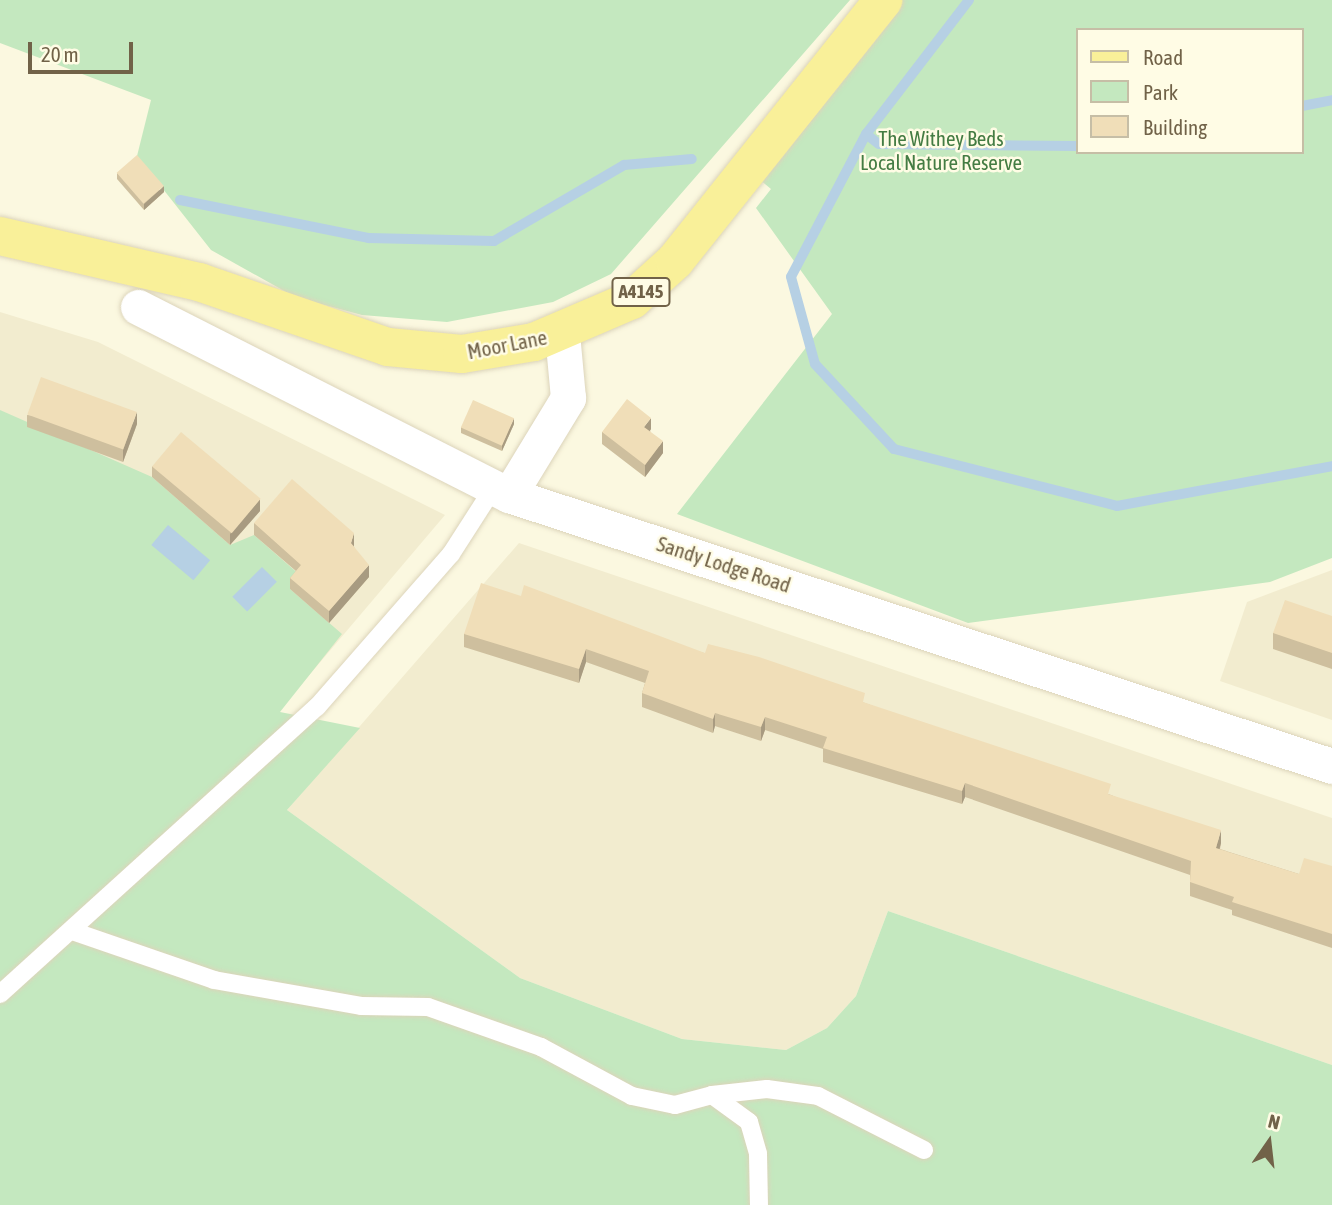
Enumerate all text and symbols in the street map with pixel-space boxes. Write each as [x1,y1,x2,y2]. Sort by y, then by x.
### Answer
scale bar [32,28,136,72]
legend [1076,28,1304,154]
text: 20 m [41,42,79,66]
text: Road [1143,45,1183,69]
text: Park [1143,80,1178,104]
text: Building [1143,115,1207,139]
park label: The Withey Beds Local Nature Reserve [860,125,1022,175]
road number: A4145 [611,276,671,308]
street label: Moor Lane [465,324,549,364]
street label: Sandy Lodge Road [654,530,794,598]
north arrow [1234,1107,1304,1177]
text: N [1266,1110,1282,1134]

